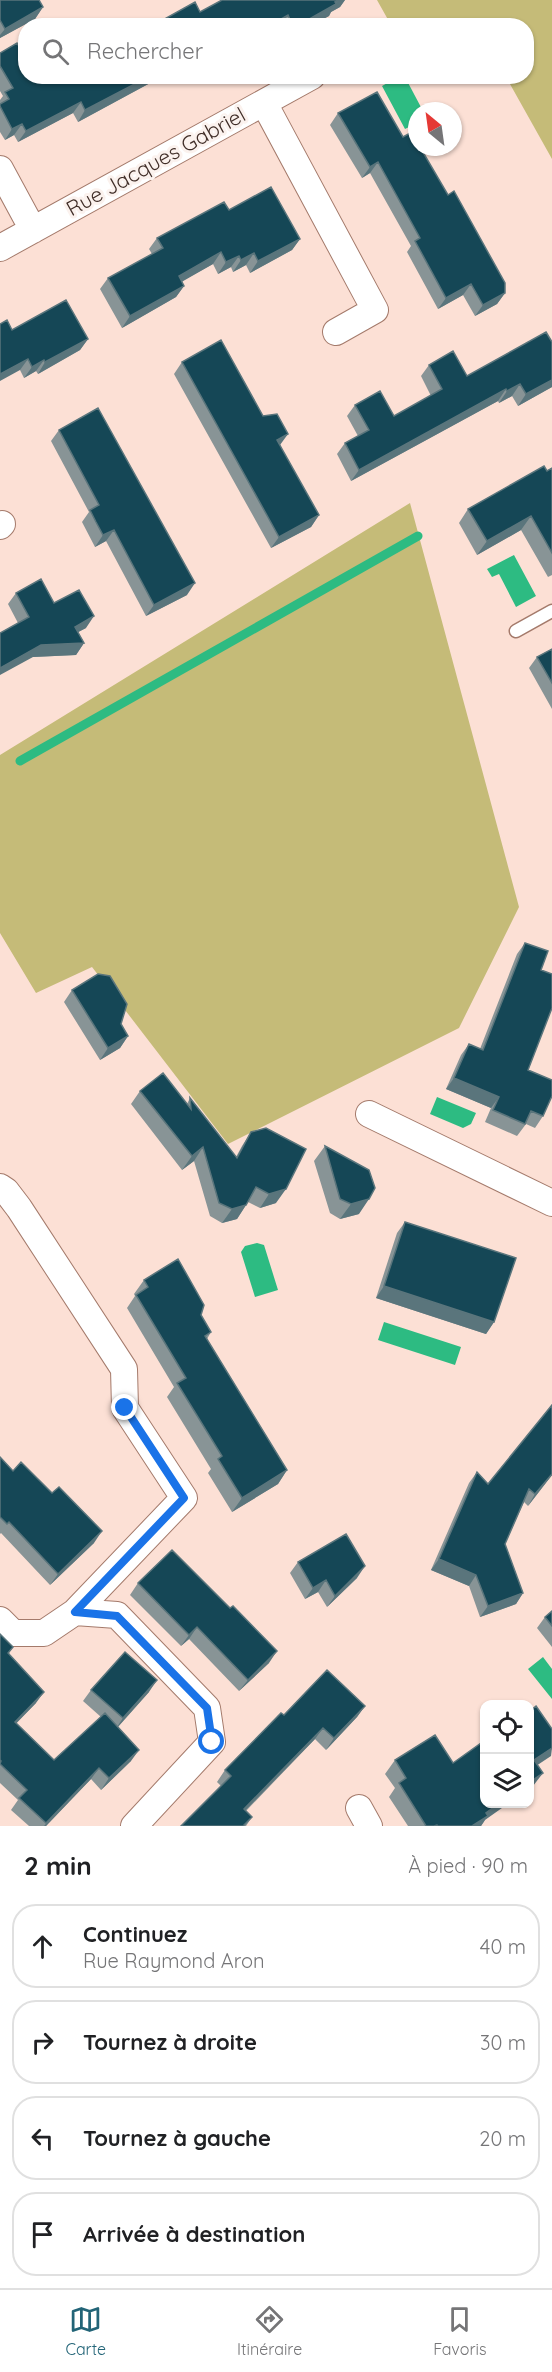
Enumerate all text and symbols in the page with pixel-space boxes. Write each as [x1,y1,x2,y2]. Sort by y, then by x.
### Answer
search box [18,18,534,84]
icon: search [39,35,72,68]
text: Rechercher [87,37,203,65]
street label: Rue Jacques Gabriel [61,101,250,221]
north arrow [408,102,462,156]
route end [111,1394,137,1420]
map controls [480,1700,534,1808]
button: locate [480,1700,534,1754]
route start [198,1728,224,1754]
button: layers [480,1754,534,1808]
text: 2 min [24,1849,92,1882]
text: À pied · 90 m [408,1853,528,1878]
text: Continuez [83,1920,187,1948]
icon: ahead [26,1930,59,1963]
text: 40 m [480,1934,526,1959]
text: Rue Raymond Aron [83,1948,265,1973]
icon: right [26,2026,59,2059]
text: Tournez à droite [83,2028,257,2056]
text: 30 m [480,2030,526,2055]
icon: left [26,2122,59,2155]
text: Tournez à gauche [83,2124,271,2152]
text: 20 m [479,2126,526,2151]
icon: arrive [26,2218,59,2251]
text: Arrivée à destination [83,2220,305,2248]
tab: Carte [65,2303,106,2359]
tab: Itinéraire [237,2303,302,2359]
tab: Favoris [433,2303,487,2359]

